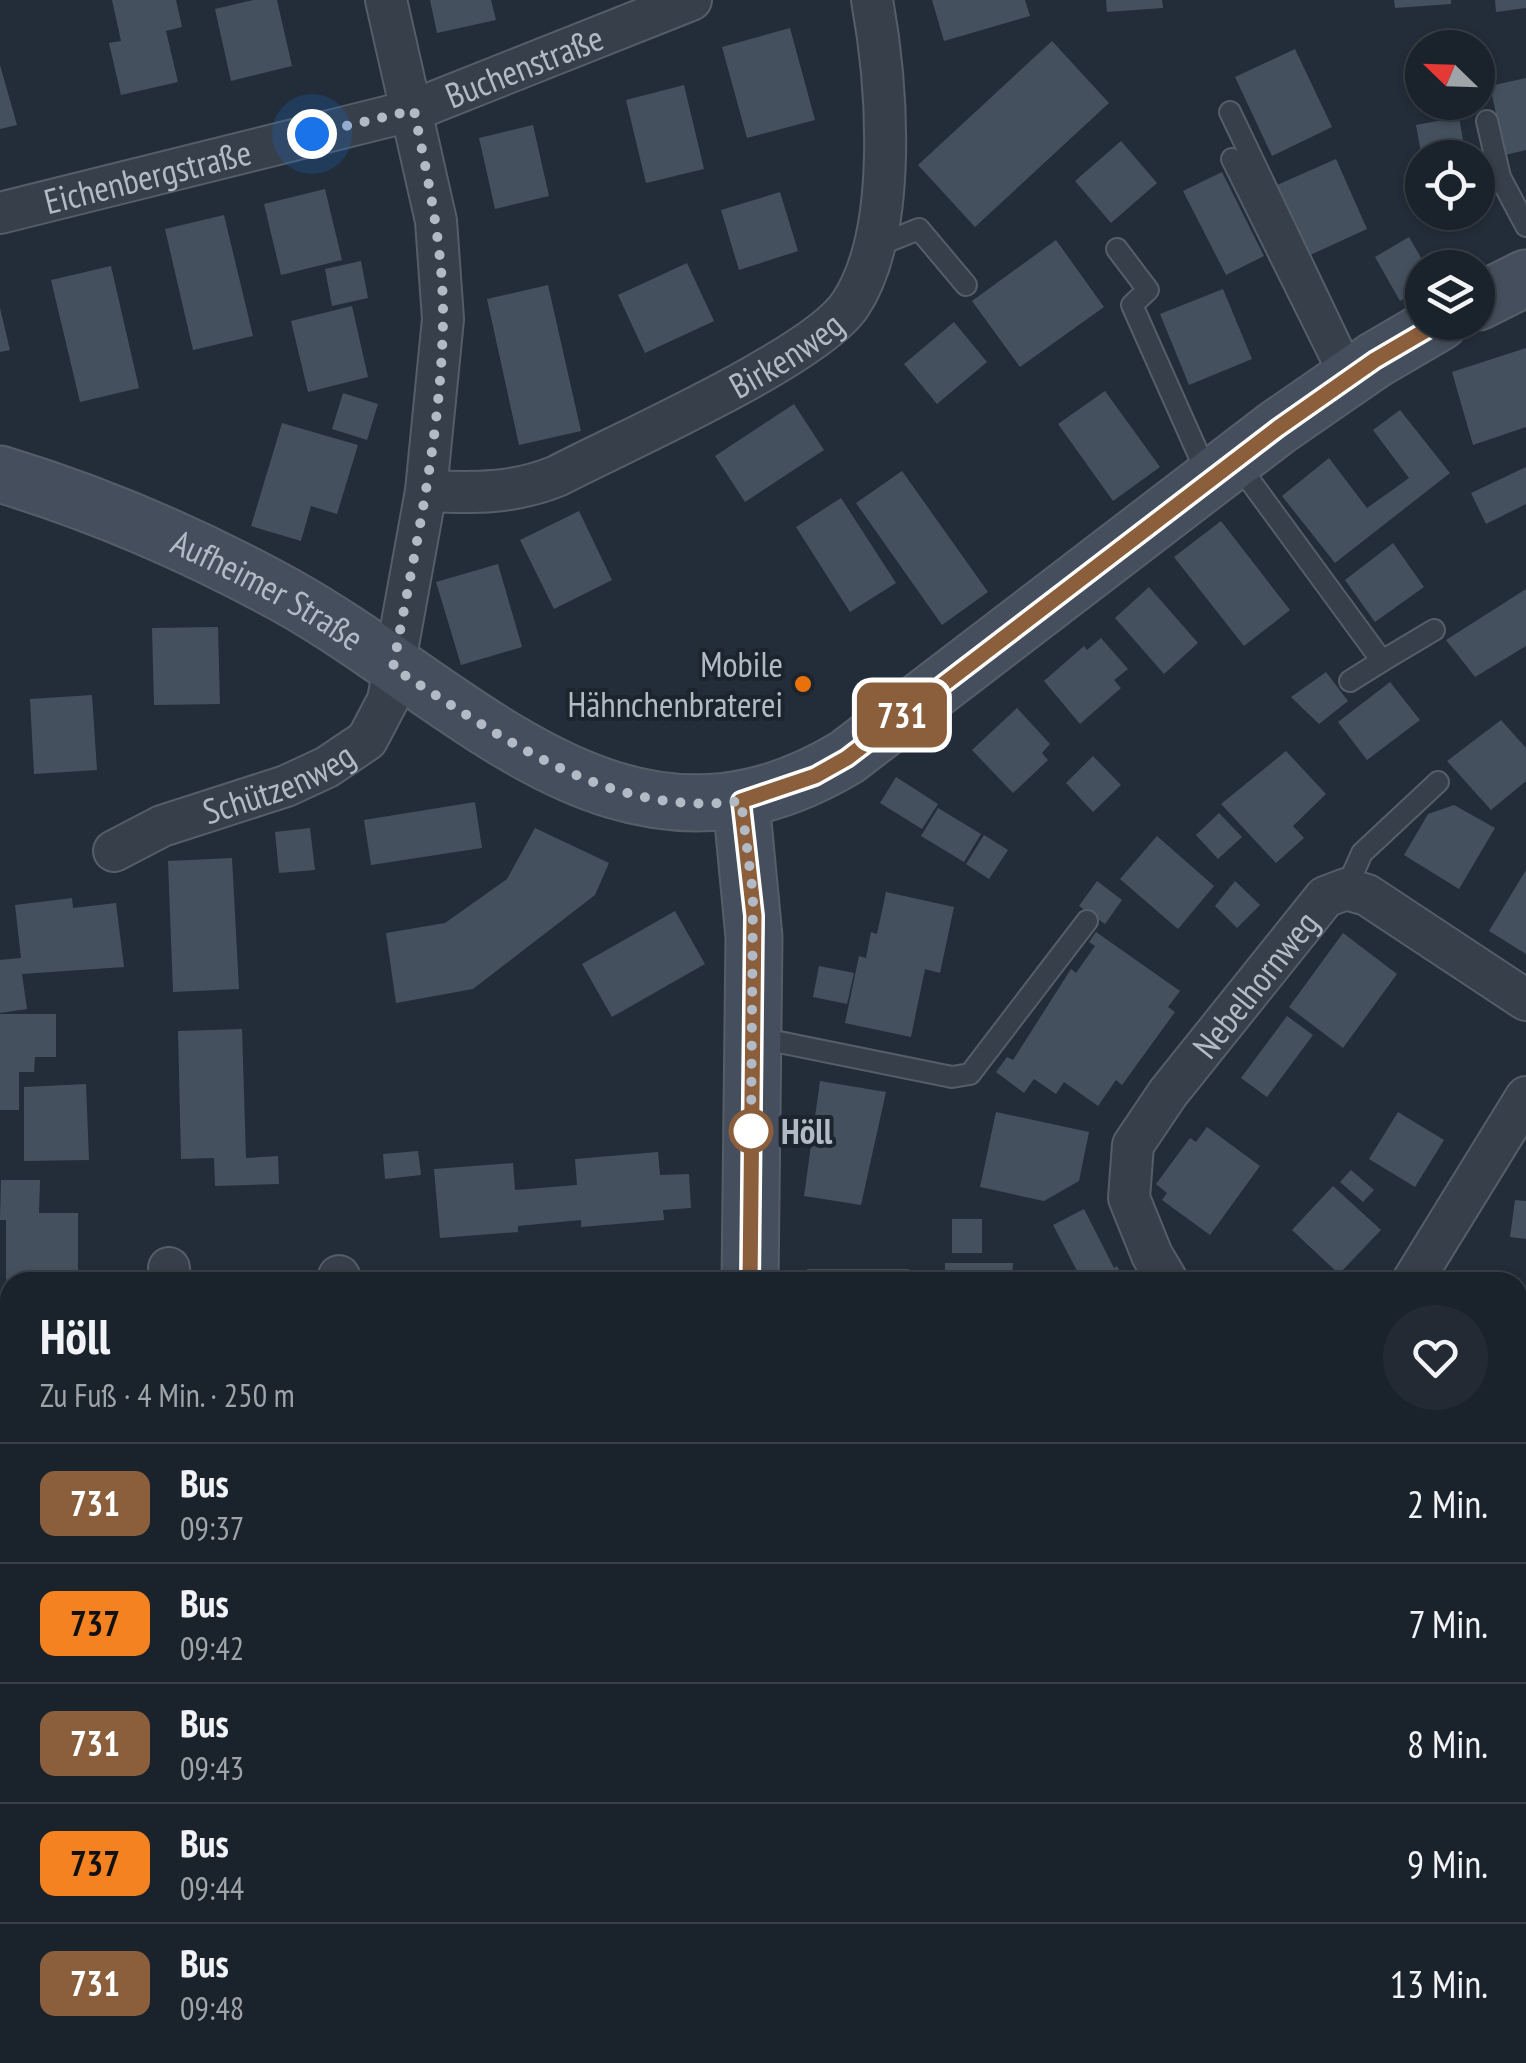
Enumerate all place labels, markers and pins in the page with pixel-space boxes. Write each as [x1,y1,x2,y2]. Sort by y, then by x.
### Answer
place label: Mobile Hähnchenbraterei [568,641,783,727]
marker: Mobile Hähnchenbraterei [792,673,814,695]
place label: Höll [781,1108,833,1154]
marker: Höll [730,1110,772,1152]

